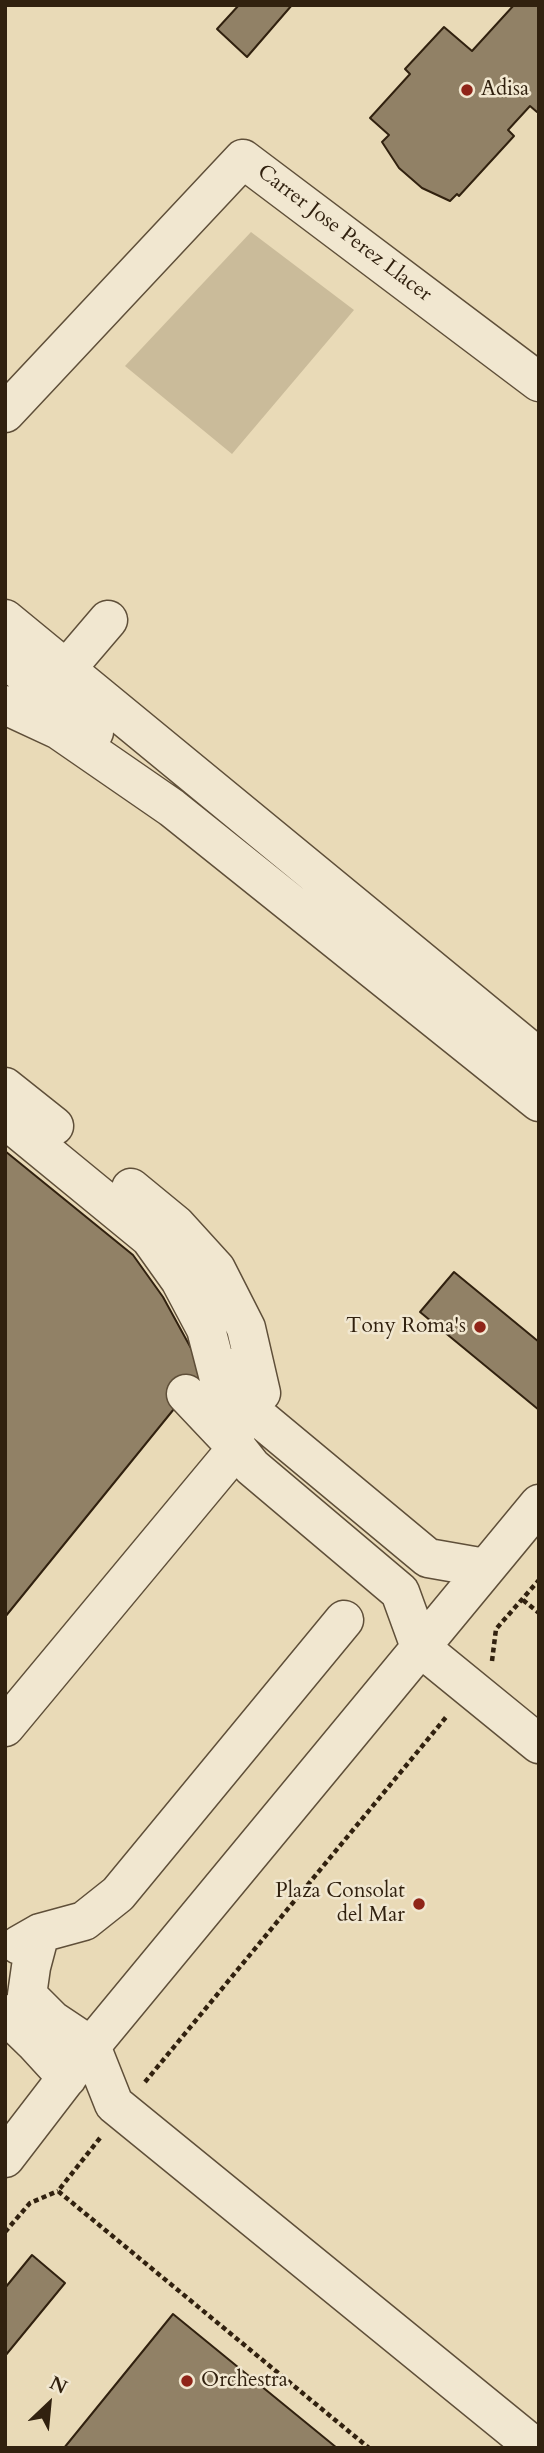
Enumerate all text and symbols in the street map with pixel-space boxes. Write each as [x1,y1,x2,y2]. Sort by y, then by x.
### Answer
place label: Adisa [481,77,529,103]
marker: Adisa [459,82,475,98]
street label: Carrer Jose Perez Llacer [252,160,436,308]
place label: Tony Roma's [346,1314,466,1340]
marker: Tony Roma's [472,1319,488,1335]
place label: Plaza Consolat del Mar [275,1879,405,1929]
marker: Plaza Consolat del Mar [411,1896,427,1912]
place label: Orchestra [201,2368,288,2394]
north arrow [14,2369,84,2439]
text: N [45,2370,71,2400]
marker: Orchestra [179,2373,195,2389]

